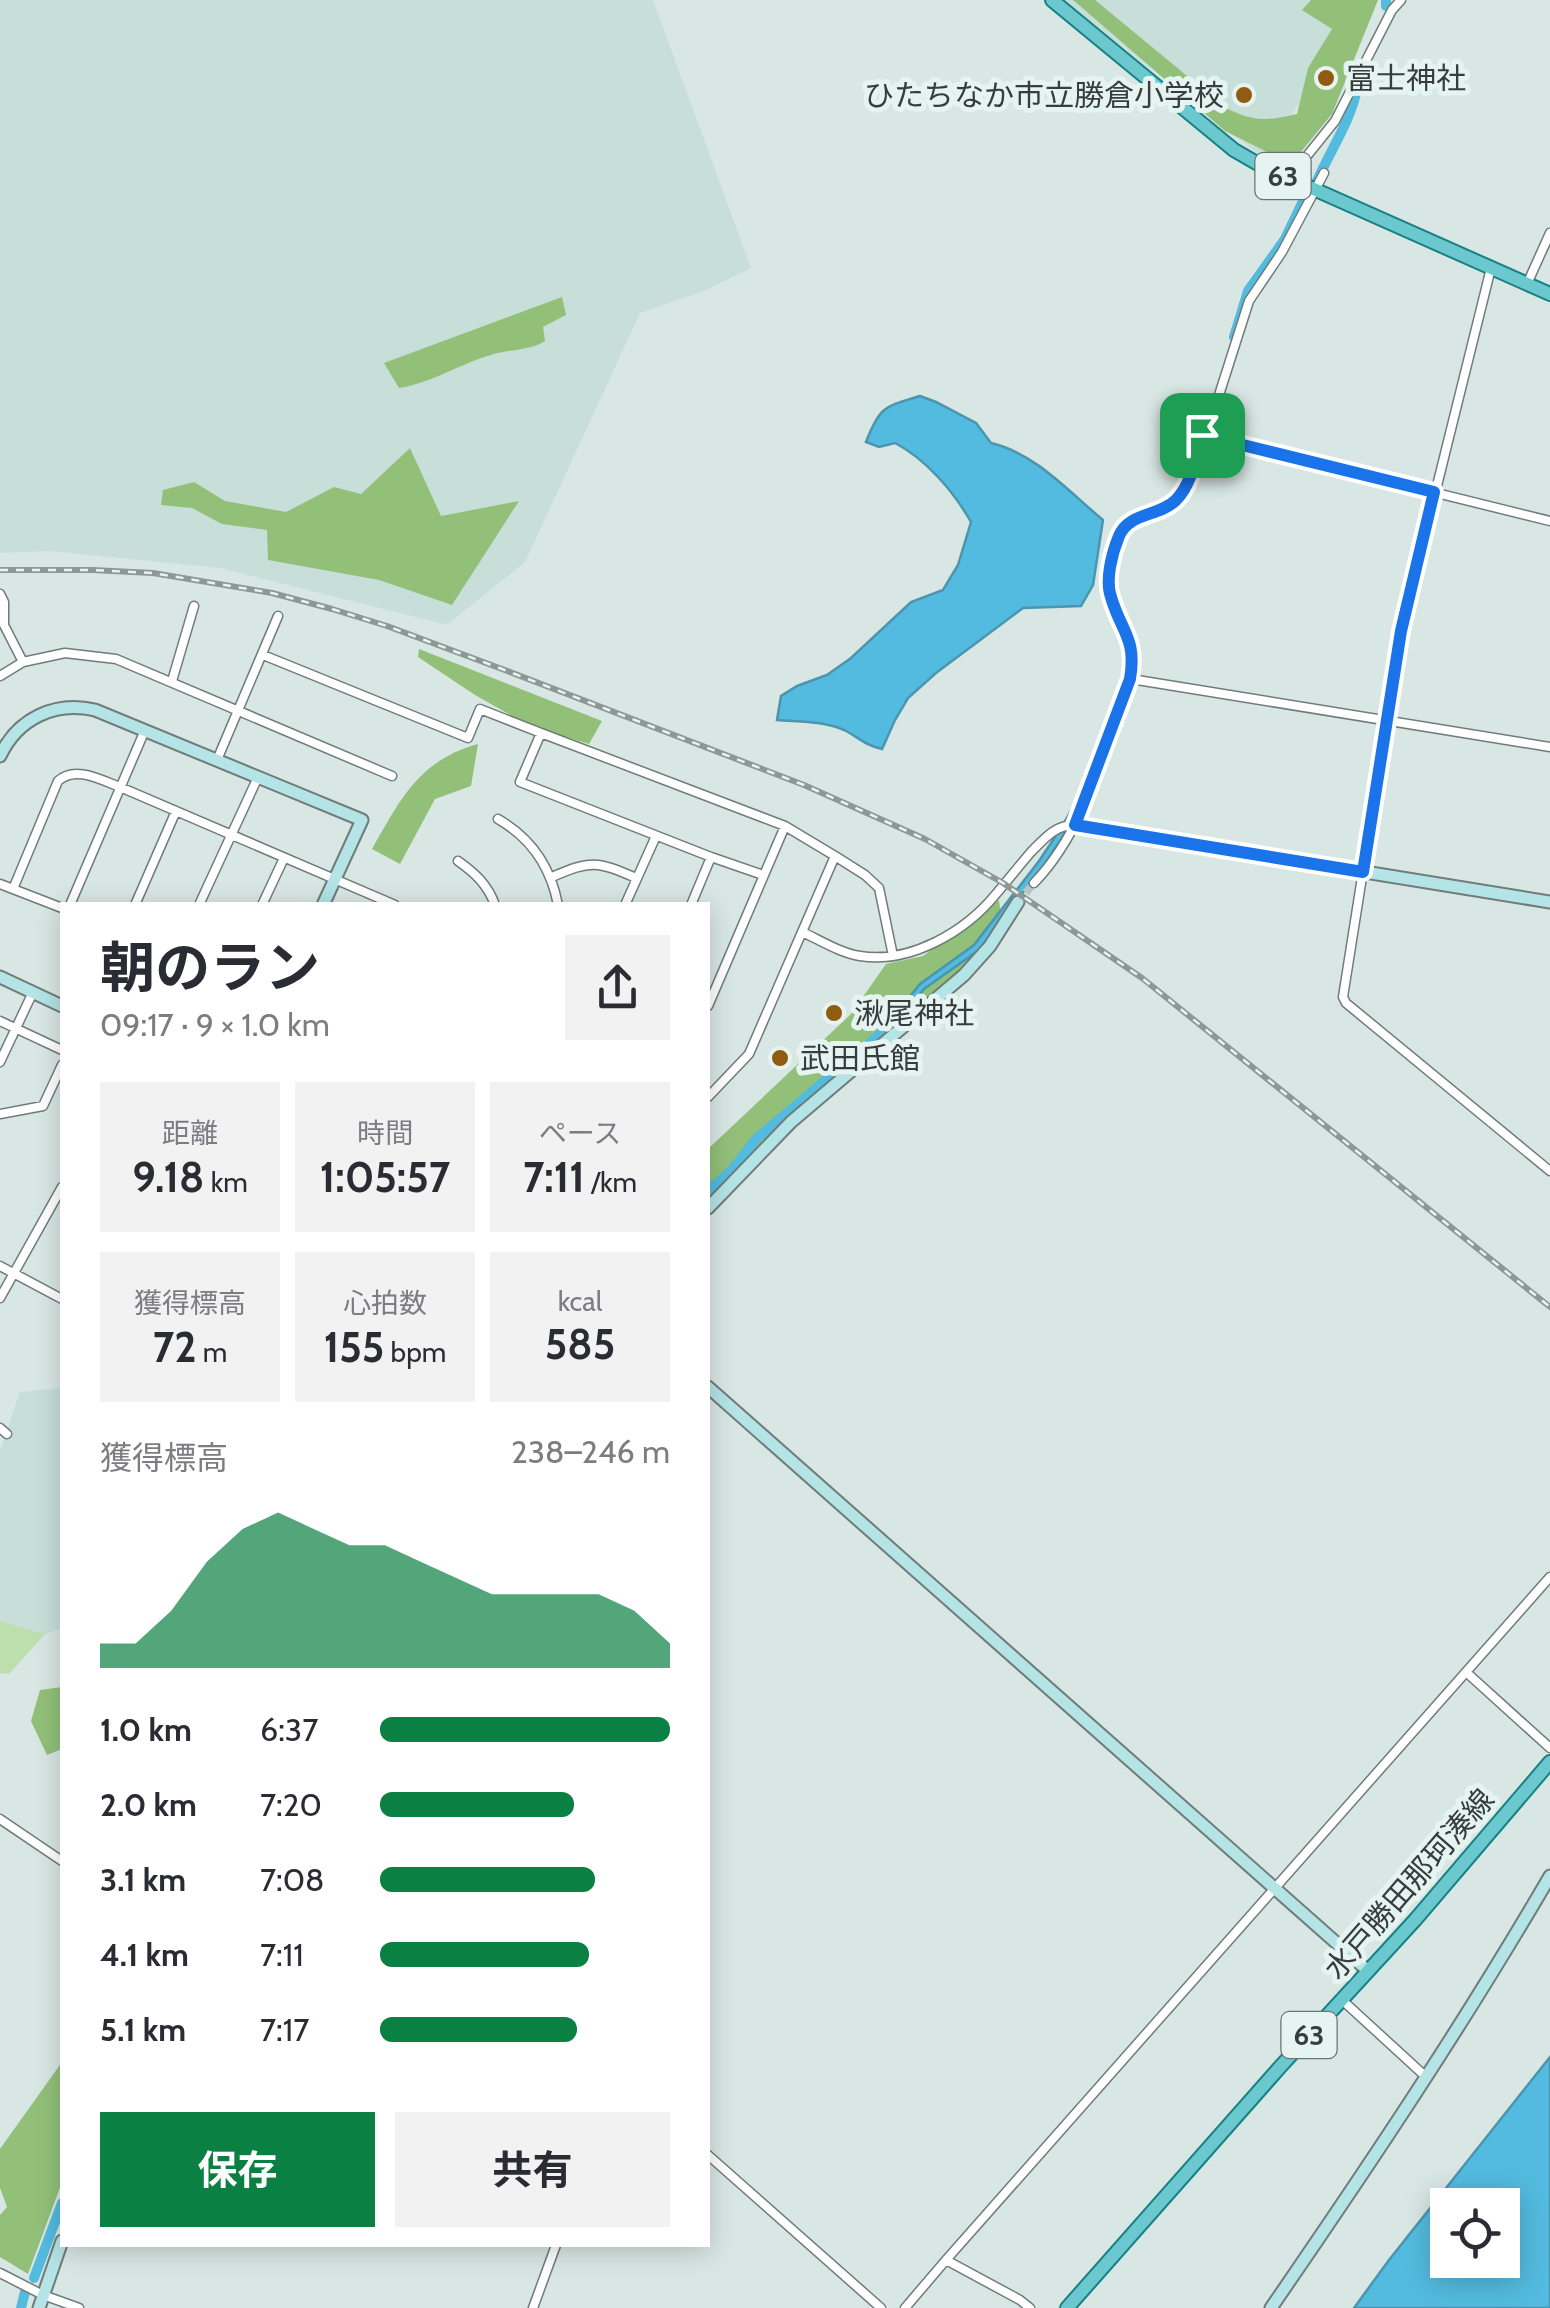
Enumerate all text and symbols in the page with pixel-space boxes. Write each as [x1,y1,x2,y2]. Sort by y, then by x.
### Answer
place label: 富士神社 [1346,60,1466,97]
marker: 富士神社 [1315,67,1337,89]
place label: ひたちなか市立勝倉小学校 [864,77,1224,114]
marker: ひたちなか市立勝倉小学校 [1233,84,1255,106]
road number: 63 [1256,153,1310,199]
pin [1160,393,1245,478]
icon: arrive [1175,408,1230,463]
text: 朝のラン [100,934,320,1001]
button: share [565,935,670,1040]
place label: 湫尾神社 [854,995,974,1032]
marker: 湫尾神社 [823,1002,845,1024]
text: 09:17 · 9 × 1.0 km [100,1005,330,1044]
place label: 武田氏館 [800,1040,920,1077]
marker: 武田氏館 [769,1047,791,1069]
text: 距離 [162,1116,218,1150]
text: 時間 [357,1116,413,1150]
text: ペース [539,1116,621,1150]
text: 9.18 [132,1151,204,1203]
text: 1:05:57 [320,1151,450,1203]
text: 7:11 [523,1151,585,1203]
text: km [204,1165,248,1199]
text: /km [585,1165,637,1199]
text: kcal [558,1284,602,1318]
text: 獲得標高 [134,1286,246,1320]
text: 心拍数 [343,1286,427,1320]
text: 585 [545,1318,615,1370]
text: 72 [153,1321,196,1373]
text: 155 [324,1321,384,1373]
text: m [196,1335,227,1369]
text: bpm [384,1335,446,1369]
text: 238–246 m [511,1432,670,1471]
text: 獲得標高 [100,1438,228,1477]
text: 1.0 km [100,1710,192,1749]
text: 6:37 [260,1710,318,1749]
street label: 水戸勝田那珂湊線 [1316,1781,1502,1987]
text: 2.0 km [100,1785,197,1824]
text: 7:20 [260,1785,322,1824]
text: 3.1 km [100,1860,186,1899]
text: 7:08 [260,1860,324,1899]
text: 4.1 km [100,1935,189,1974]
text: 7:11 [260,1935,304,1974]
text: 5.1 km [100,2010,186,2049]
text: 7:17 [260,2010,309,2049]
road number: 63 [1282,2012,1336,2058]
button: 保存 [100,2112,375,2227]
button: 共有 [395,2112,670,2227]
map controls [1430,2188,1520,2278]
button: locate [1430,2188,1520,2278]

